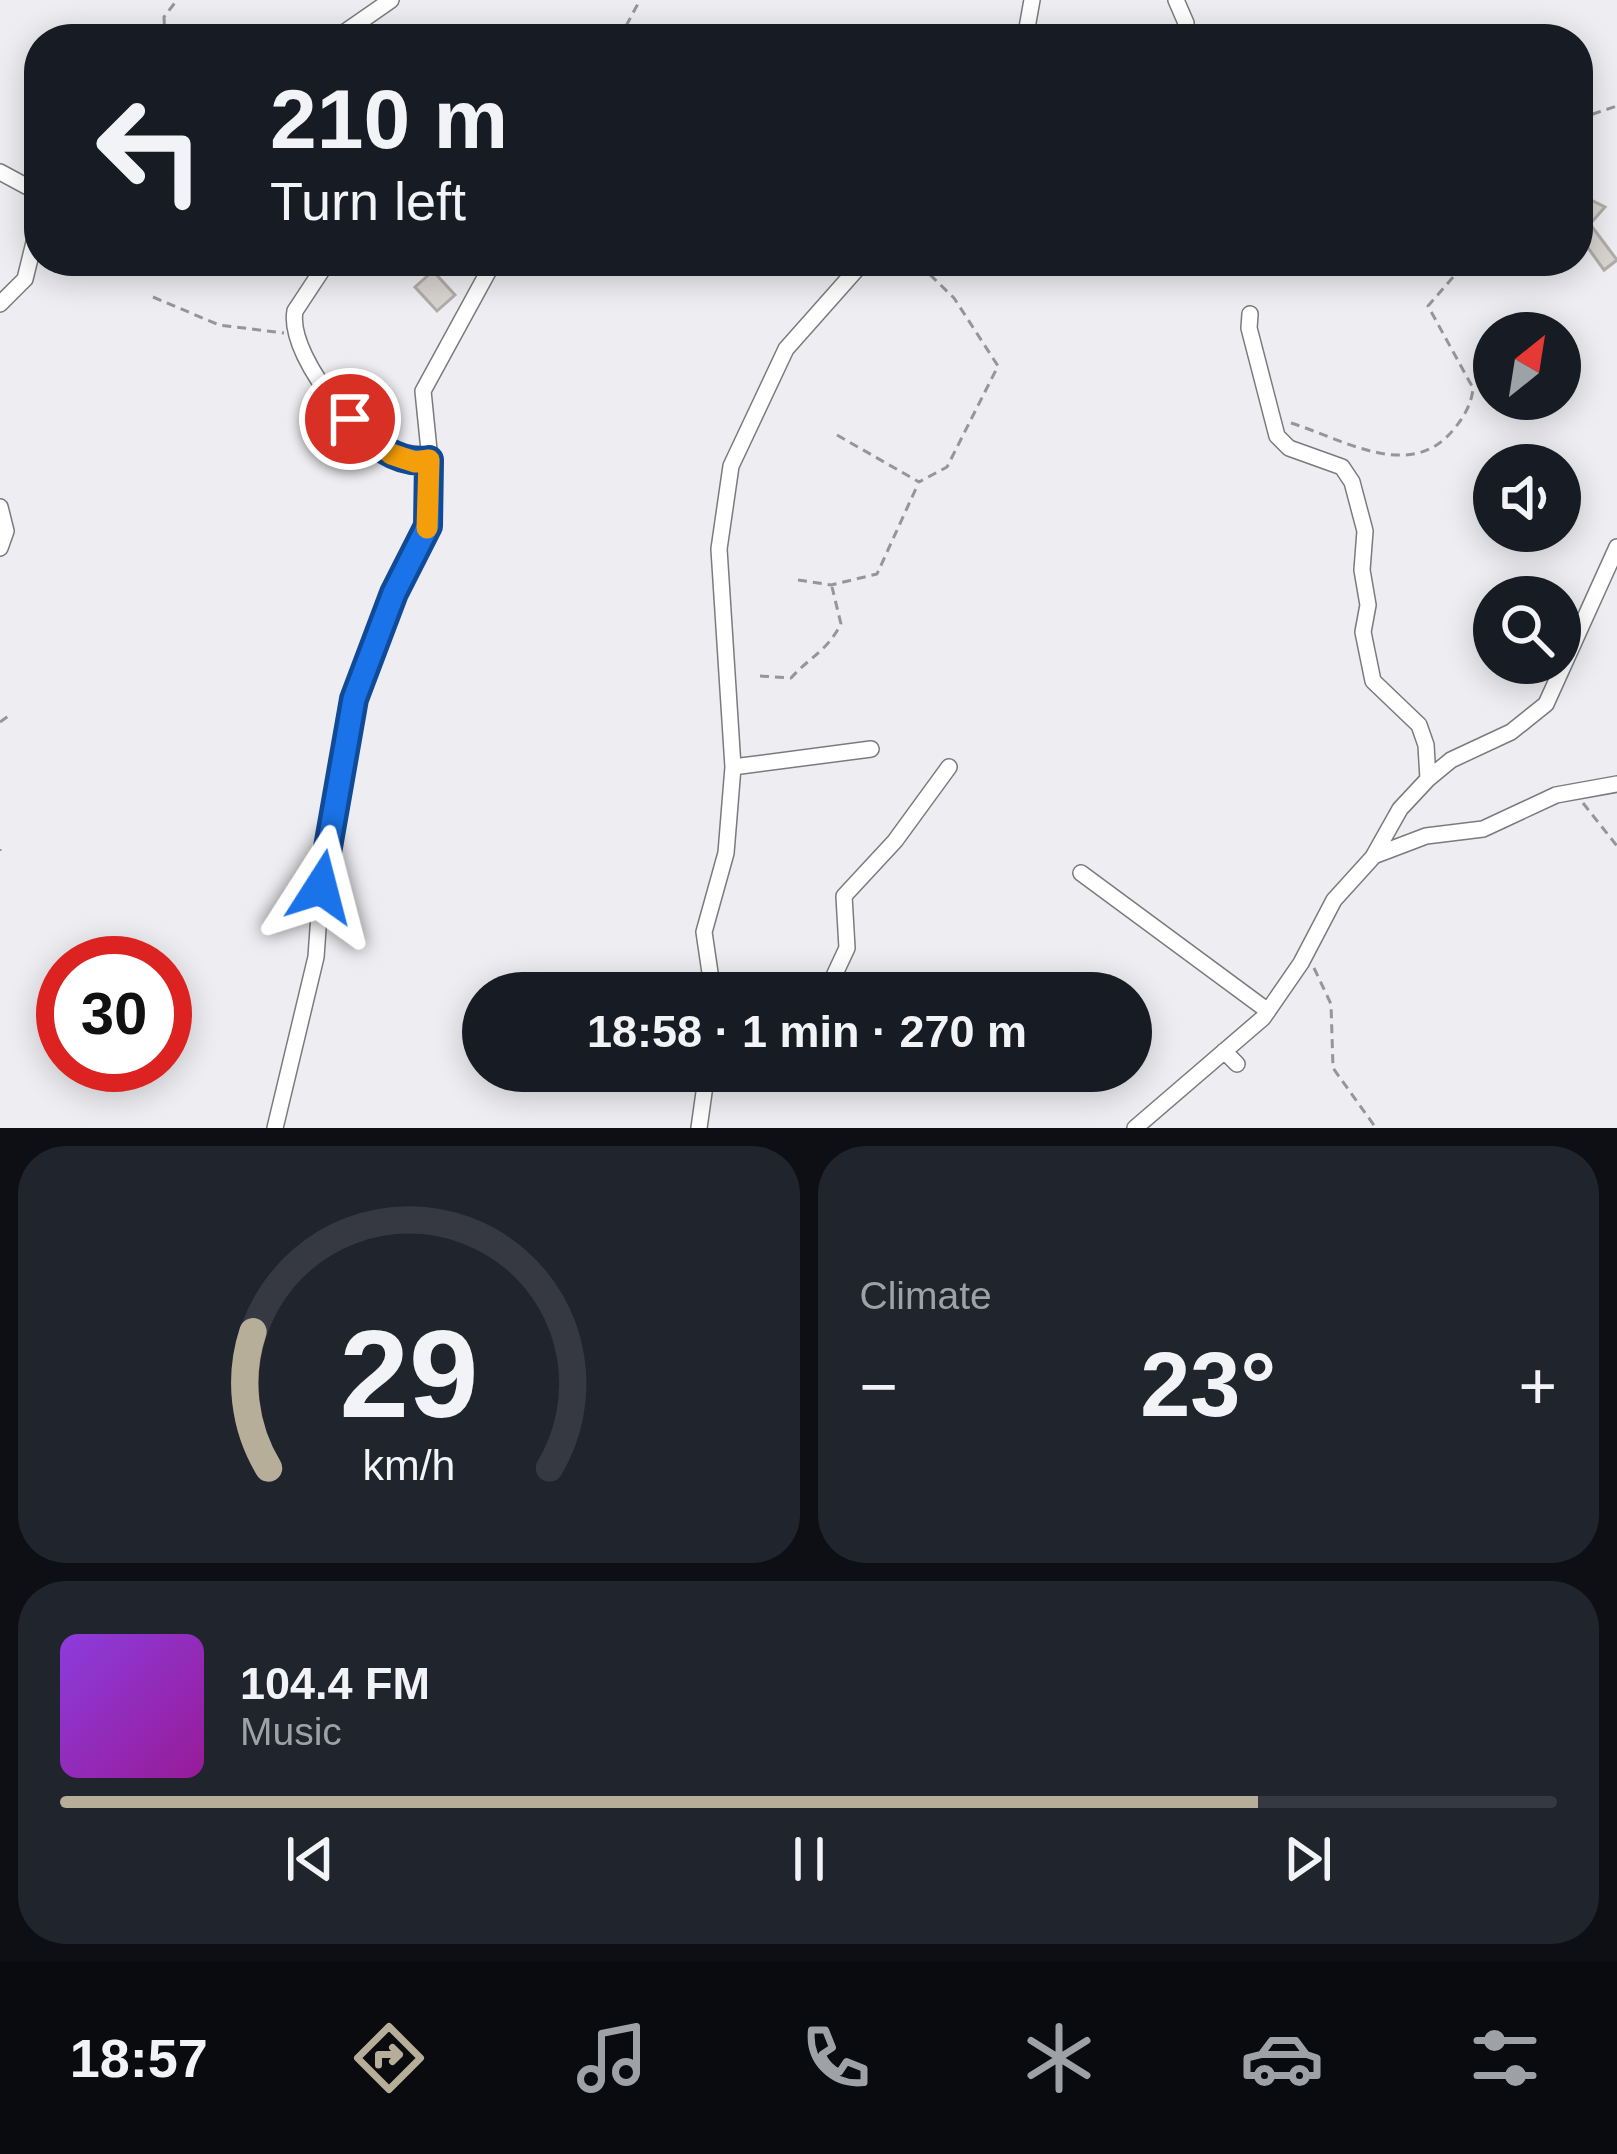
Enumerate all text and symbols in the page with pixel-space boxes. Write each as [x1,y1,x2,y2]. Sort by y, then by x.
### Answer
icon: left [72,72,228,228]
text: 210 m [270,72,508,166]
text: Turn left [270,171,466,231]
north arrow [1473,312,1581,420]
map controls [1473,312,1581,684]
pin [299,368,401,470]
icon: arrive [317,386,383,452]
button: sound [1473,444,1581,552]
button: search [1473,576,1581,684]
position arrow [258,824,384,950]
speed limit sign: 30 [36,936,192,1092]
text: 18:58 · 1 min · 270 m [587,1006,1027,1057]
text: Climate [860,1274,992,1317]
text: 29 [339,1304,478,1443]
text: 23° [1140,1335,1276,1435]
text: − [860,1349,898,1423]
text: + [1518,1349,1557,1423]
text: km/h [362,1440,455,1488]
text: 104.4 FM [240,1658,430,1709]
text: Music [240,1710,342,1753]
icon: previous [277,1826,343,1892]
icon: pause [776,1826,842,1892]
icon: next [1275,1826,1341,1892]
icon: directions [347,2016,431,2100]
icon: music [570,2016,654,2100]
icon: phone [794,2016,878,2100]
icon: climate [1017,2016,1101,2100]
icon: car [1240,2016,1324,2100]
icon: filters [1463,2016,1547,2100]
text: 18:57 [70,2028,208,2088]

